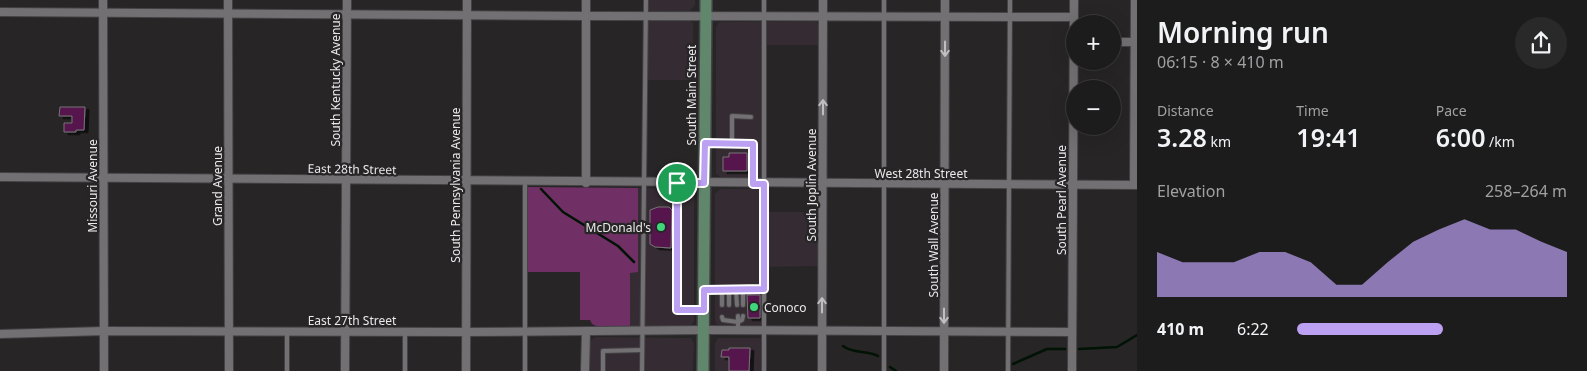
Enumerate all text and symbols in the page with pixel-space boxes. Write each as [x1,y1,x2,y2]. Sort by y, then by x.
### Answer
street label: South Kentucky Avenue [327,13,344,147]
text: Morning run [1157,13,1329,51]
map controls [1066,15,1121,135]
button: + [1066,15,1121,70]
button: share [1515,17,1567,69]
one-way arrow [940,40,950,56]
street label: South Main Street [683,44,700,145]
text: 06:15 · 8 × 410 m [1157,51,1284,73]
button: − [1066,80,1121,135]
one-way arrow [818,100,828,116]
text: Distance [1157,101,1214,120]
text: Time [1296,101,1329,120]
text: Pace [1436,101,1467,120]
street label: South Pennsylvania Avenue [447,107,464,263]
text: 3.28 [1157,120,1207,154]
text: 19:41 [1296,120,1360,154]
text: 6:00 [1436,120,1485,154]
street label: South Joplin Avenue [803,128,820,241]
text: km [1207,132,1231,151]
text: /km [1485,132,1515,151]
street label: Missouri Avenue [84,139,101,233]
street label: South Pearl Avenue [1053,145,1070,255]
street label: Grand Avenue [209,146,226,226]
street label: East 28th Street [307,160,397,178]
pin [656,162,698,204]
street label: West 28th Street [875,165,968,182]
icon: arrive [663,169,691,197]
text: Elevation [1157,180,1225,202]
text: 258–264 m [1485,180,1567,202]
street label: South Wall Avenue [925,192,942,298]
place label: McDonald's [586,219,651,236]
marker: McDonald's [655,221,667,233]
one-way arrow [817,297,827,314]
place label: Conoco [764,299,807,316]
marker: Conoco [748,301,760,313]
one-way arrow [939,308,949,324]
street label: East 27th Street [308,312,397,329]
text: 410 m [1157,318,1204,340]
text: 6:22 [1237,318,1269,340]

